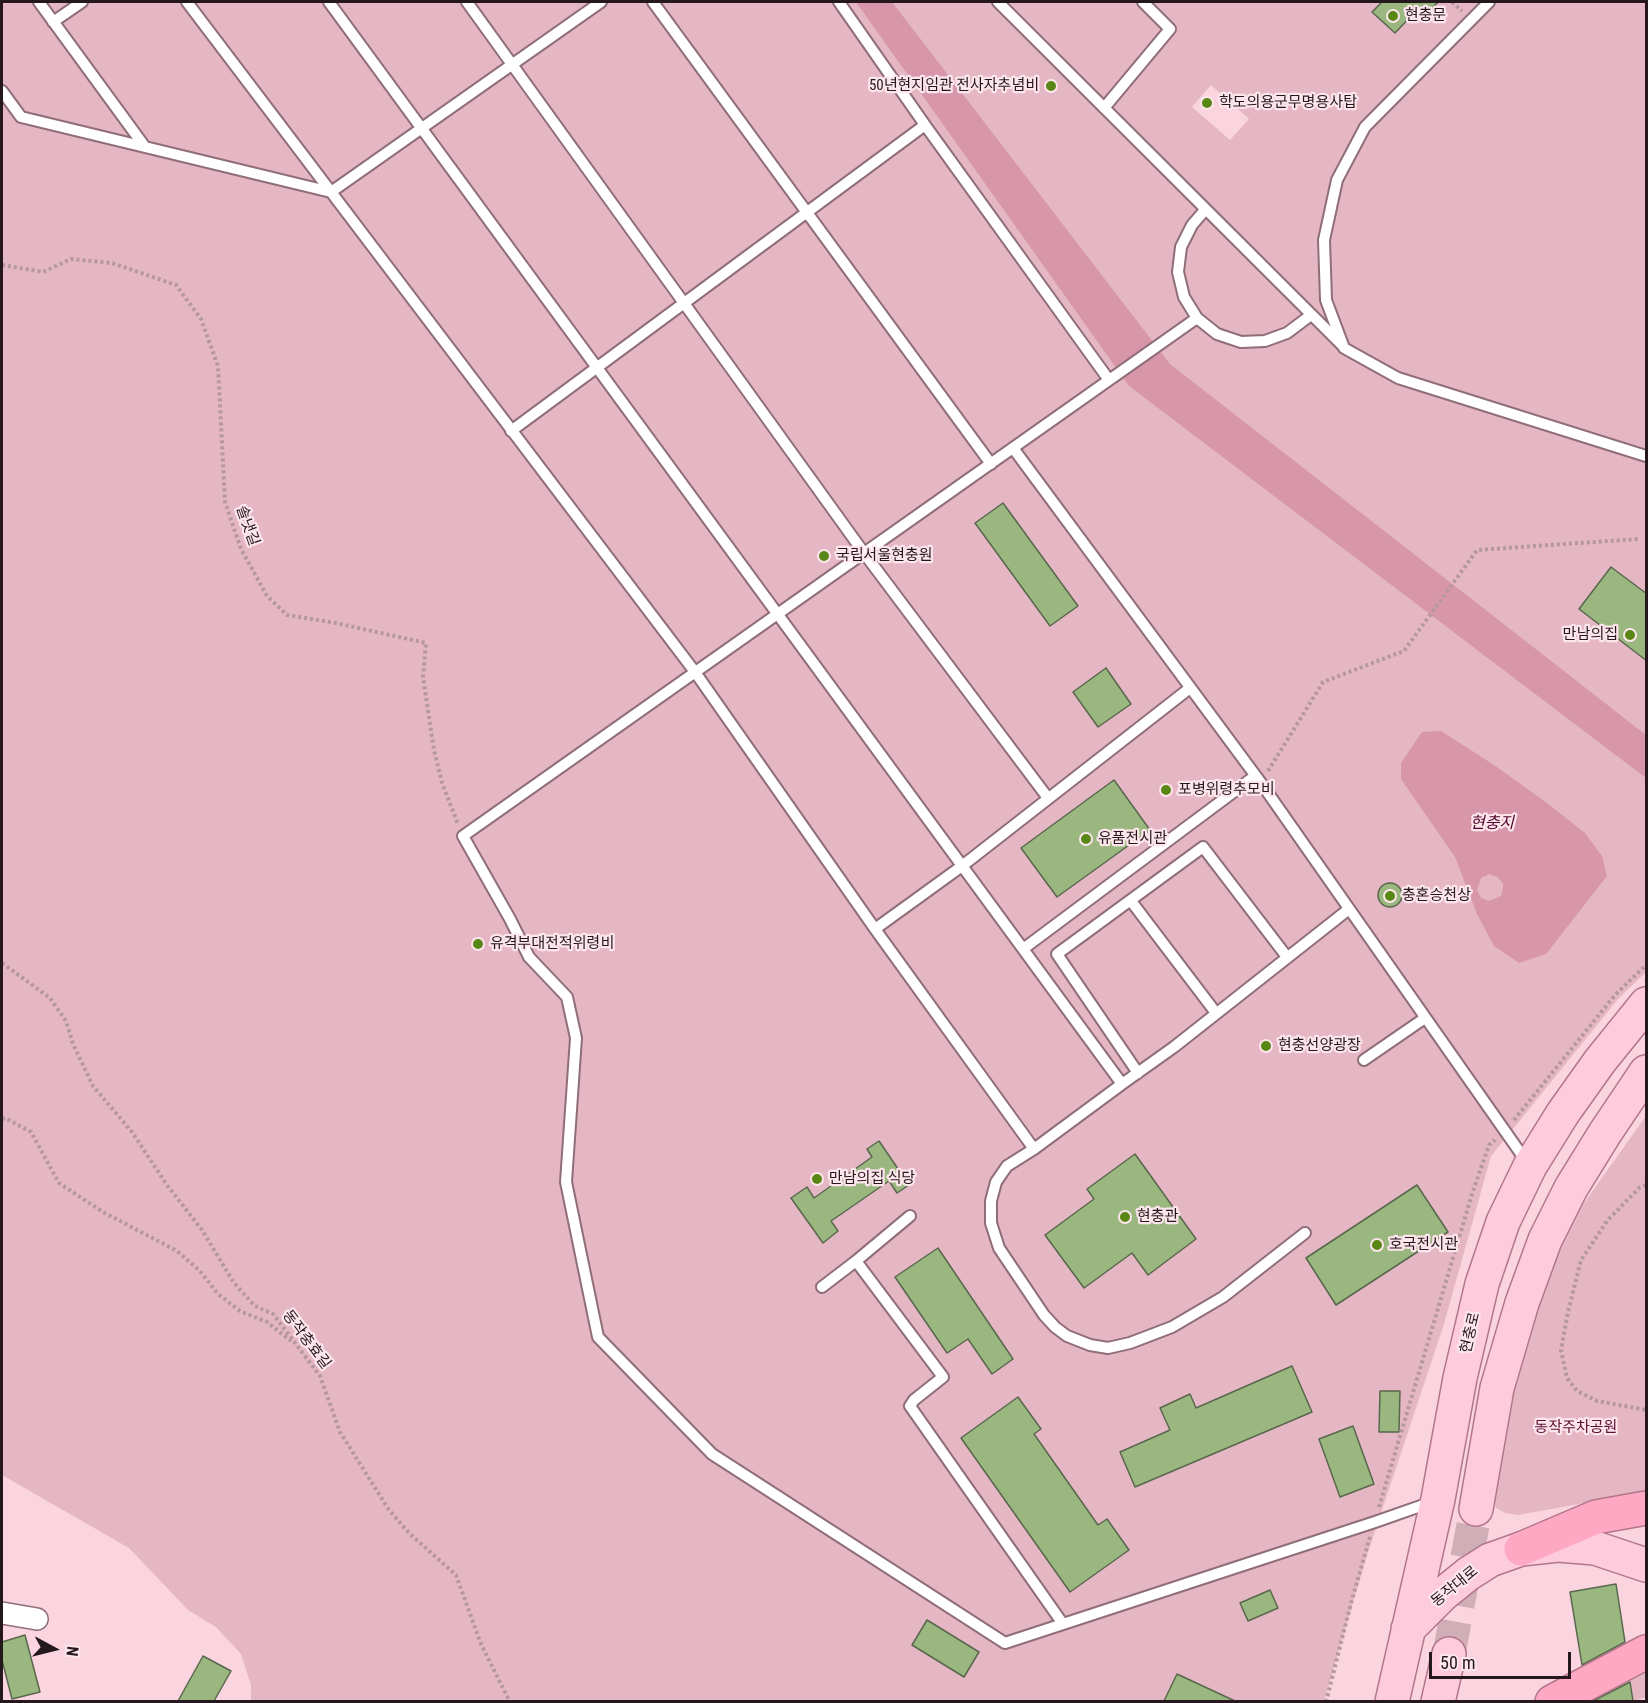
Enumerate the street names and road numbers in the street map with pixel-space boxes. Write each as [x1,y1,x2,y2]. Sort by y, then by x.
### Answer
street label: 솔냇길 [231,503,263,549]
street label: 동작충효길 [278,1307,334,1373]
street label: 현충로 [1458,1311,1484,1355]
street label: 동작대로 [1428,1563,1482,1611]

